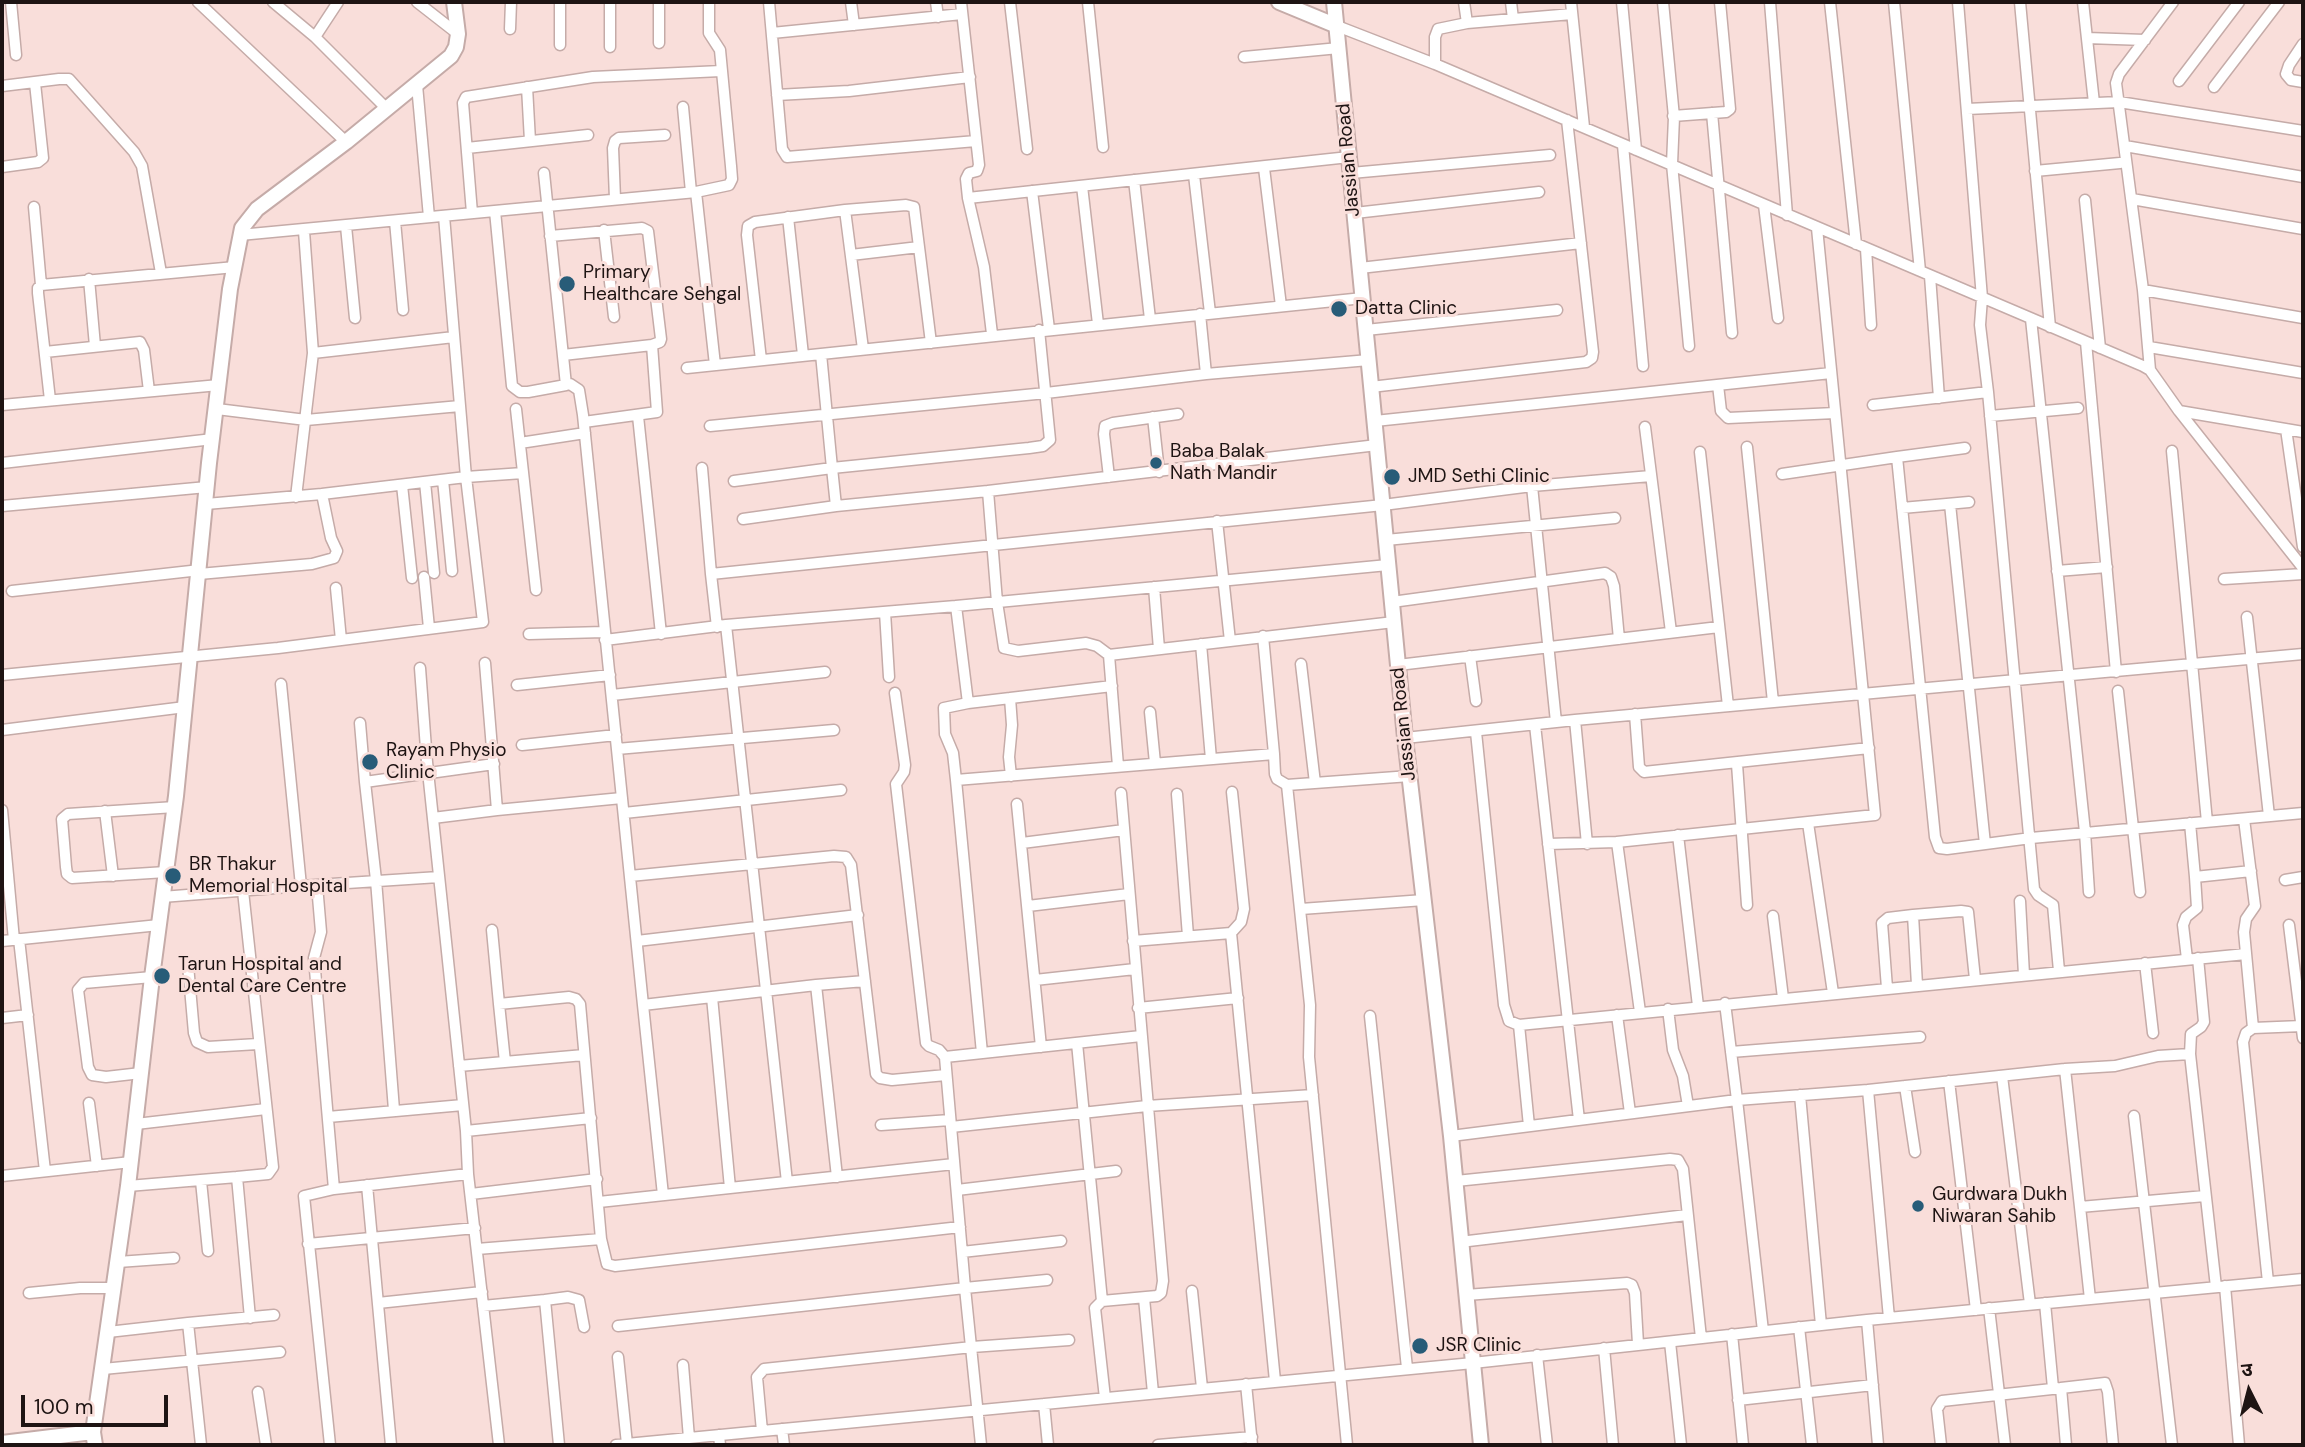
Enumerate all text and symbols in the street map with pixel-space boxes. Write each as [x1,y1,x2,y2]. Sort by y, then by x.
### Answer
street label: Jassian Road [1333,102,1365,218]
place label: Primary Healthcare Sehgal [583,262,741,306]
marker: Primary Healthcare Sehgal [557,274,577,294]
place label: Datta Clinic [1355,298,1457,320]
marker: Datta Clinic [1329,299,1349,319]
place label: Baba Balak Nath Mandir [1170,441,1277,485]
marker: Baba Balak Nath Mandir [1148,455,1164,471]
place label: JMD Sethi Clinic [1408,466,1550,488]
marker: JMD Sethi Clinic [1382,467,1402,487]
street label: Jassian Road [1387,666,1421,782]
place label: Rayam Physio Clinic [386,740,506,784]
marker: Rayam Physio Clinic [360,752,380,772]
place label: BR Thakur Memorial Hospital [189,854,347,898]
marker: BR Thakur Memorial Hospital [163,866,183,886]
place label: Tarun Hospital and Dental Care Centre [178,954,347,998]
marker: Tarun Hospital and Dental Care Centre [152,966,172,986]
place label: Gurdwara Dukh Niwaran Sahib [1932,1184,2067,1228]
marker: Gurdwara Dukh Niwaran Sahib [1910,1198,1926,1214]
place label: JSR Clinic [1436,1335,1522,1357]
marker: JSR Clinic [1410,1336,1430,1356]
north arrow [2214,1356,2284,1426]
text: उ [2240,1357,2254,1383]
scale bar [24,1380,172,1424]
text: 100 m [34,1393,94,1421]

